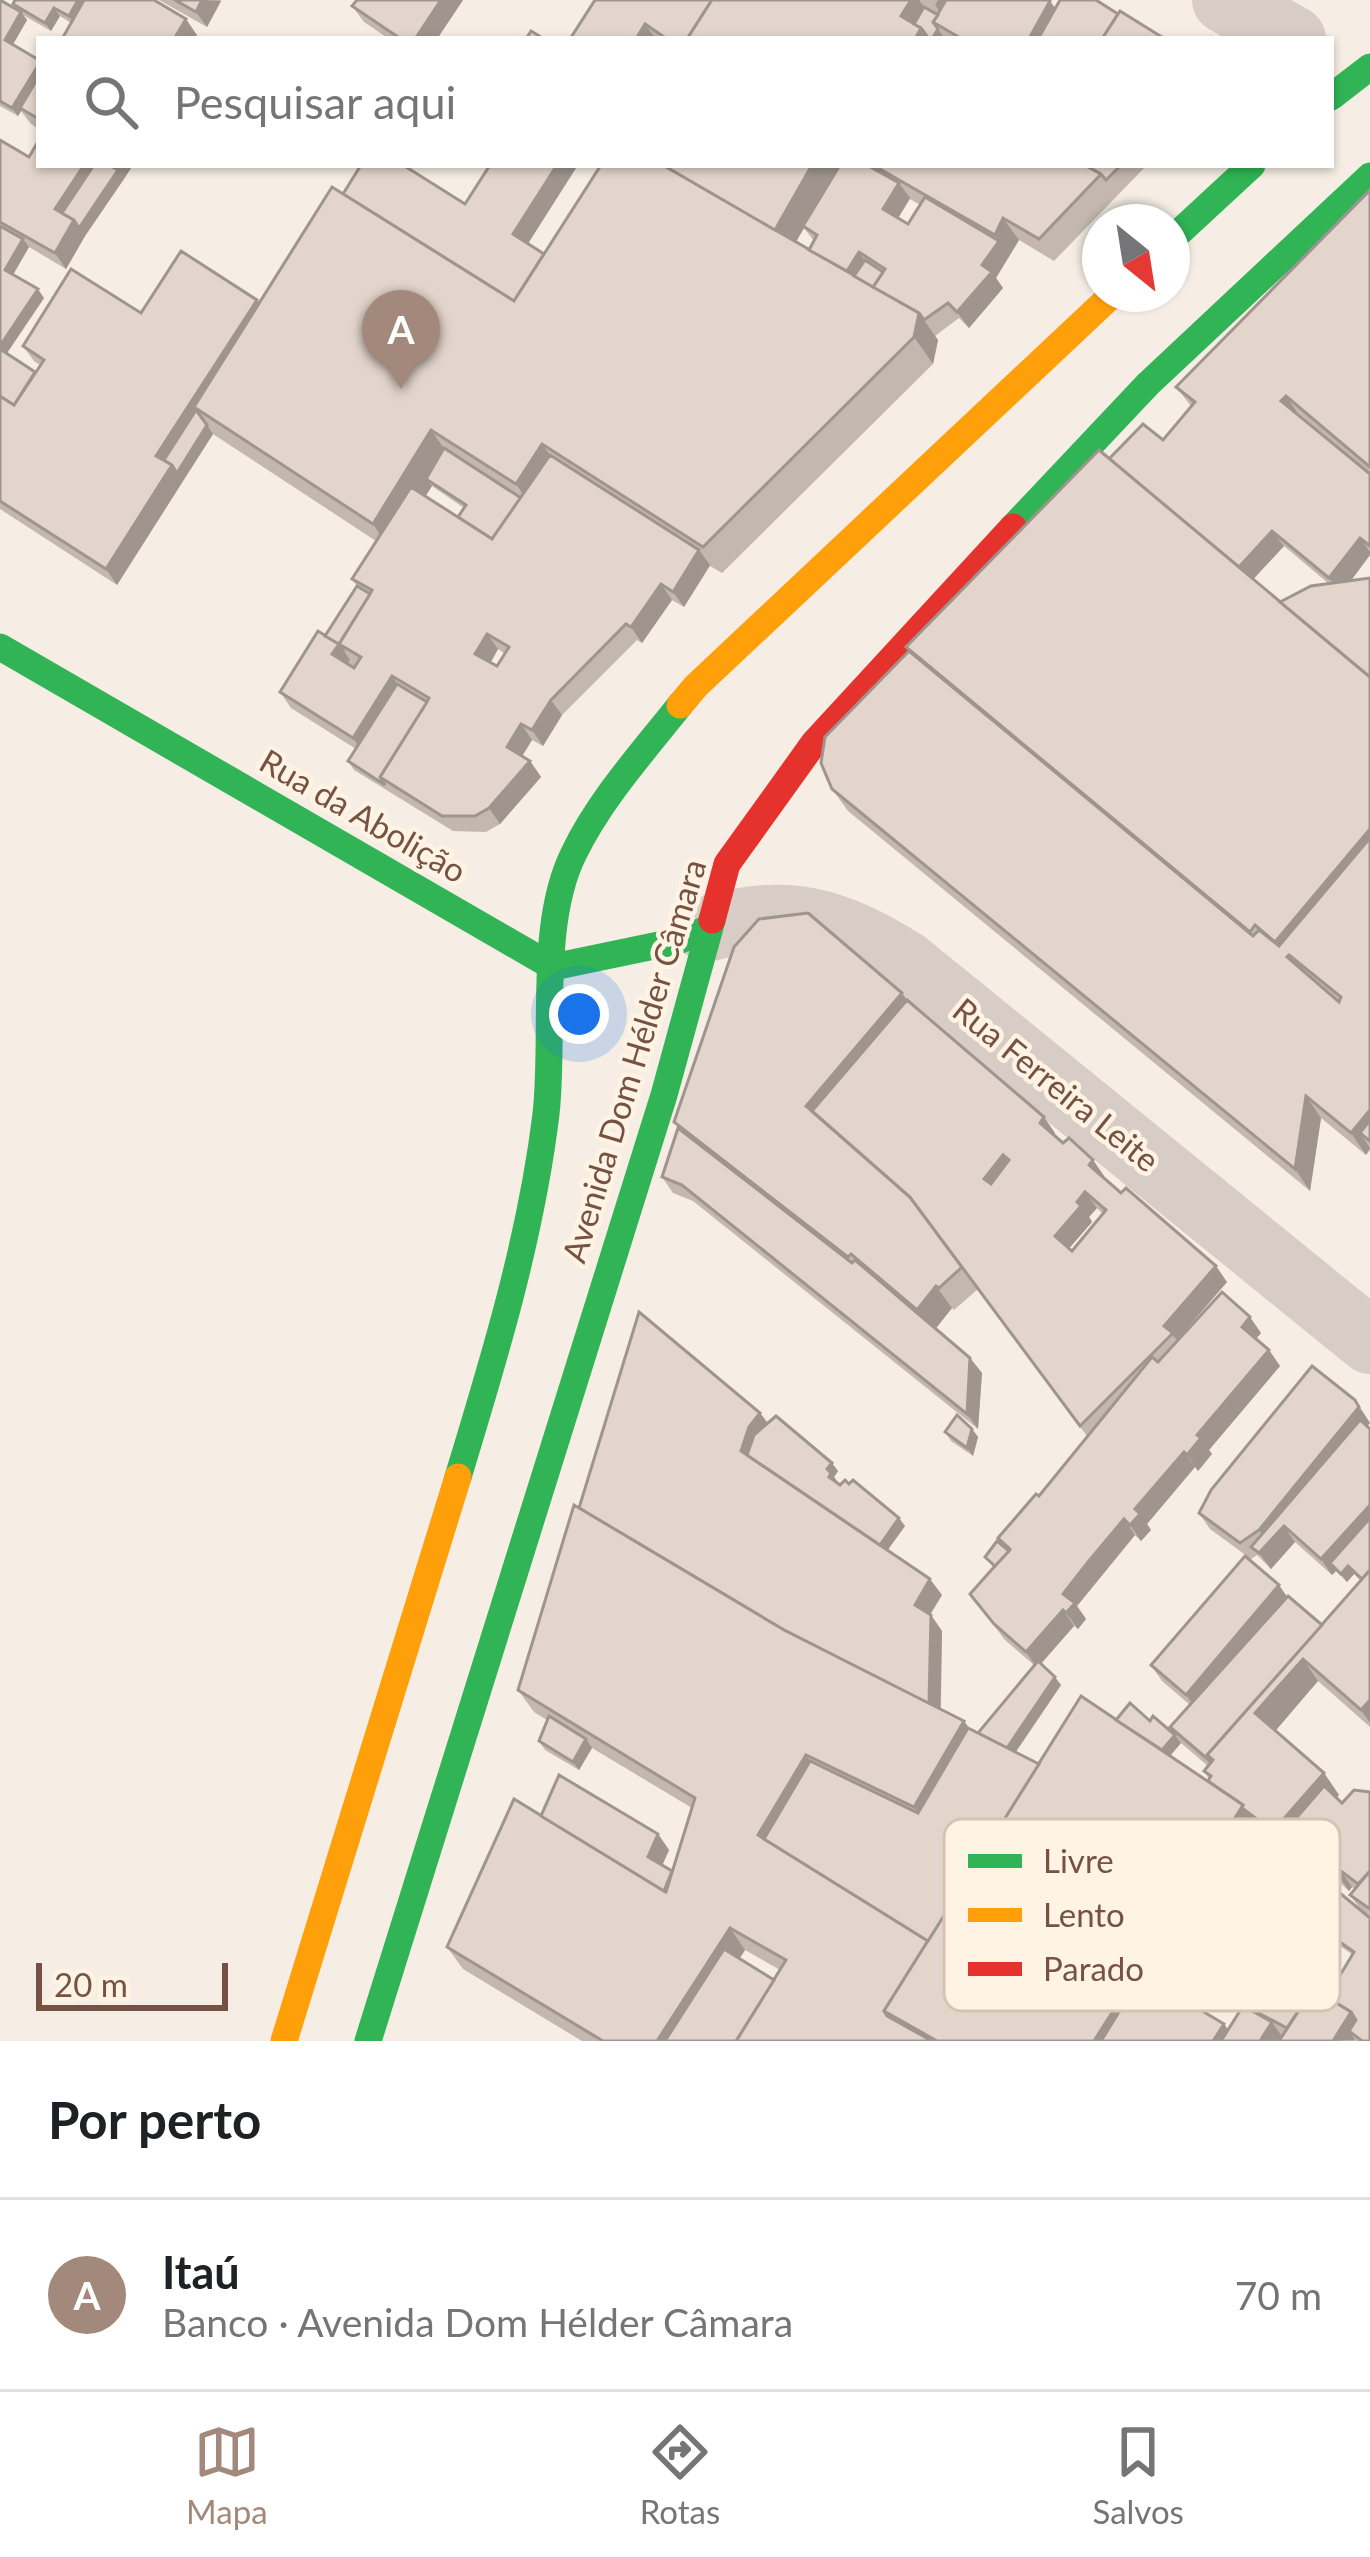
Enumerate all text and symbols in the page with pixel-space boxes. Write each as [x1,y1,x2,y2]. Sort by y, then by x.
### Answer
search box [36,36,1334,168]
icon: search [78,69,144,135]
text: Pesquisar aqui [174,75,456,129]
north arrow [1082,204,1190,312]
pin: A [362,290,440,389]
street label: Rua da Abolição [253,740,474,890]
street label: Avenida Dom Hélder Câmara [553,854,714,1267]
your location [549,984,609,1044]
street label: Rua Ferreira Leite [946,989,1168,1180]
legend [944,1819,1340,2011]
text: Livre [1043,1840,1114,1880]
text: Lento [1043,1894,1125,1934]
text: Parado [1043,1948,1144,1988]
scale bar [36,1957,228,2010]
text: 20 m [54,1964,128,2004]
text: Por perto [48,2089,261,2150]
text: Itaú [162,2245,240,2299]
text: A [73,2272,101,2318]
text: 70 m [1235,2272,1322,2318]
text: Banco · Avenida Dom Hélder Câmara [162,2299,793,2345]
tab: Mapa [186,2419,268,2531]
tab: Rotas [640,2419,720,2531]
tab: Salvos [1092,2419,1184,2531]

